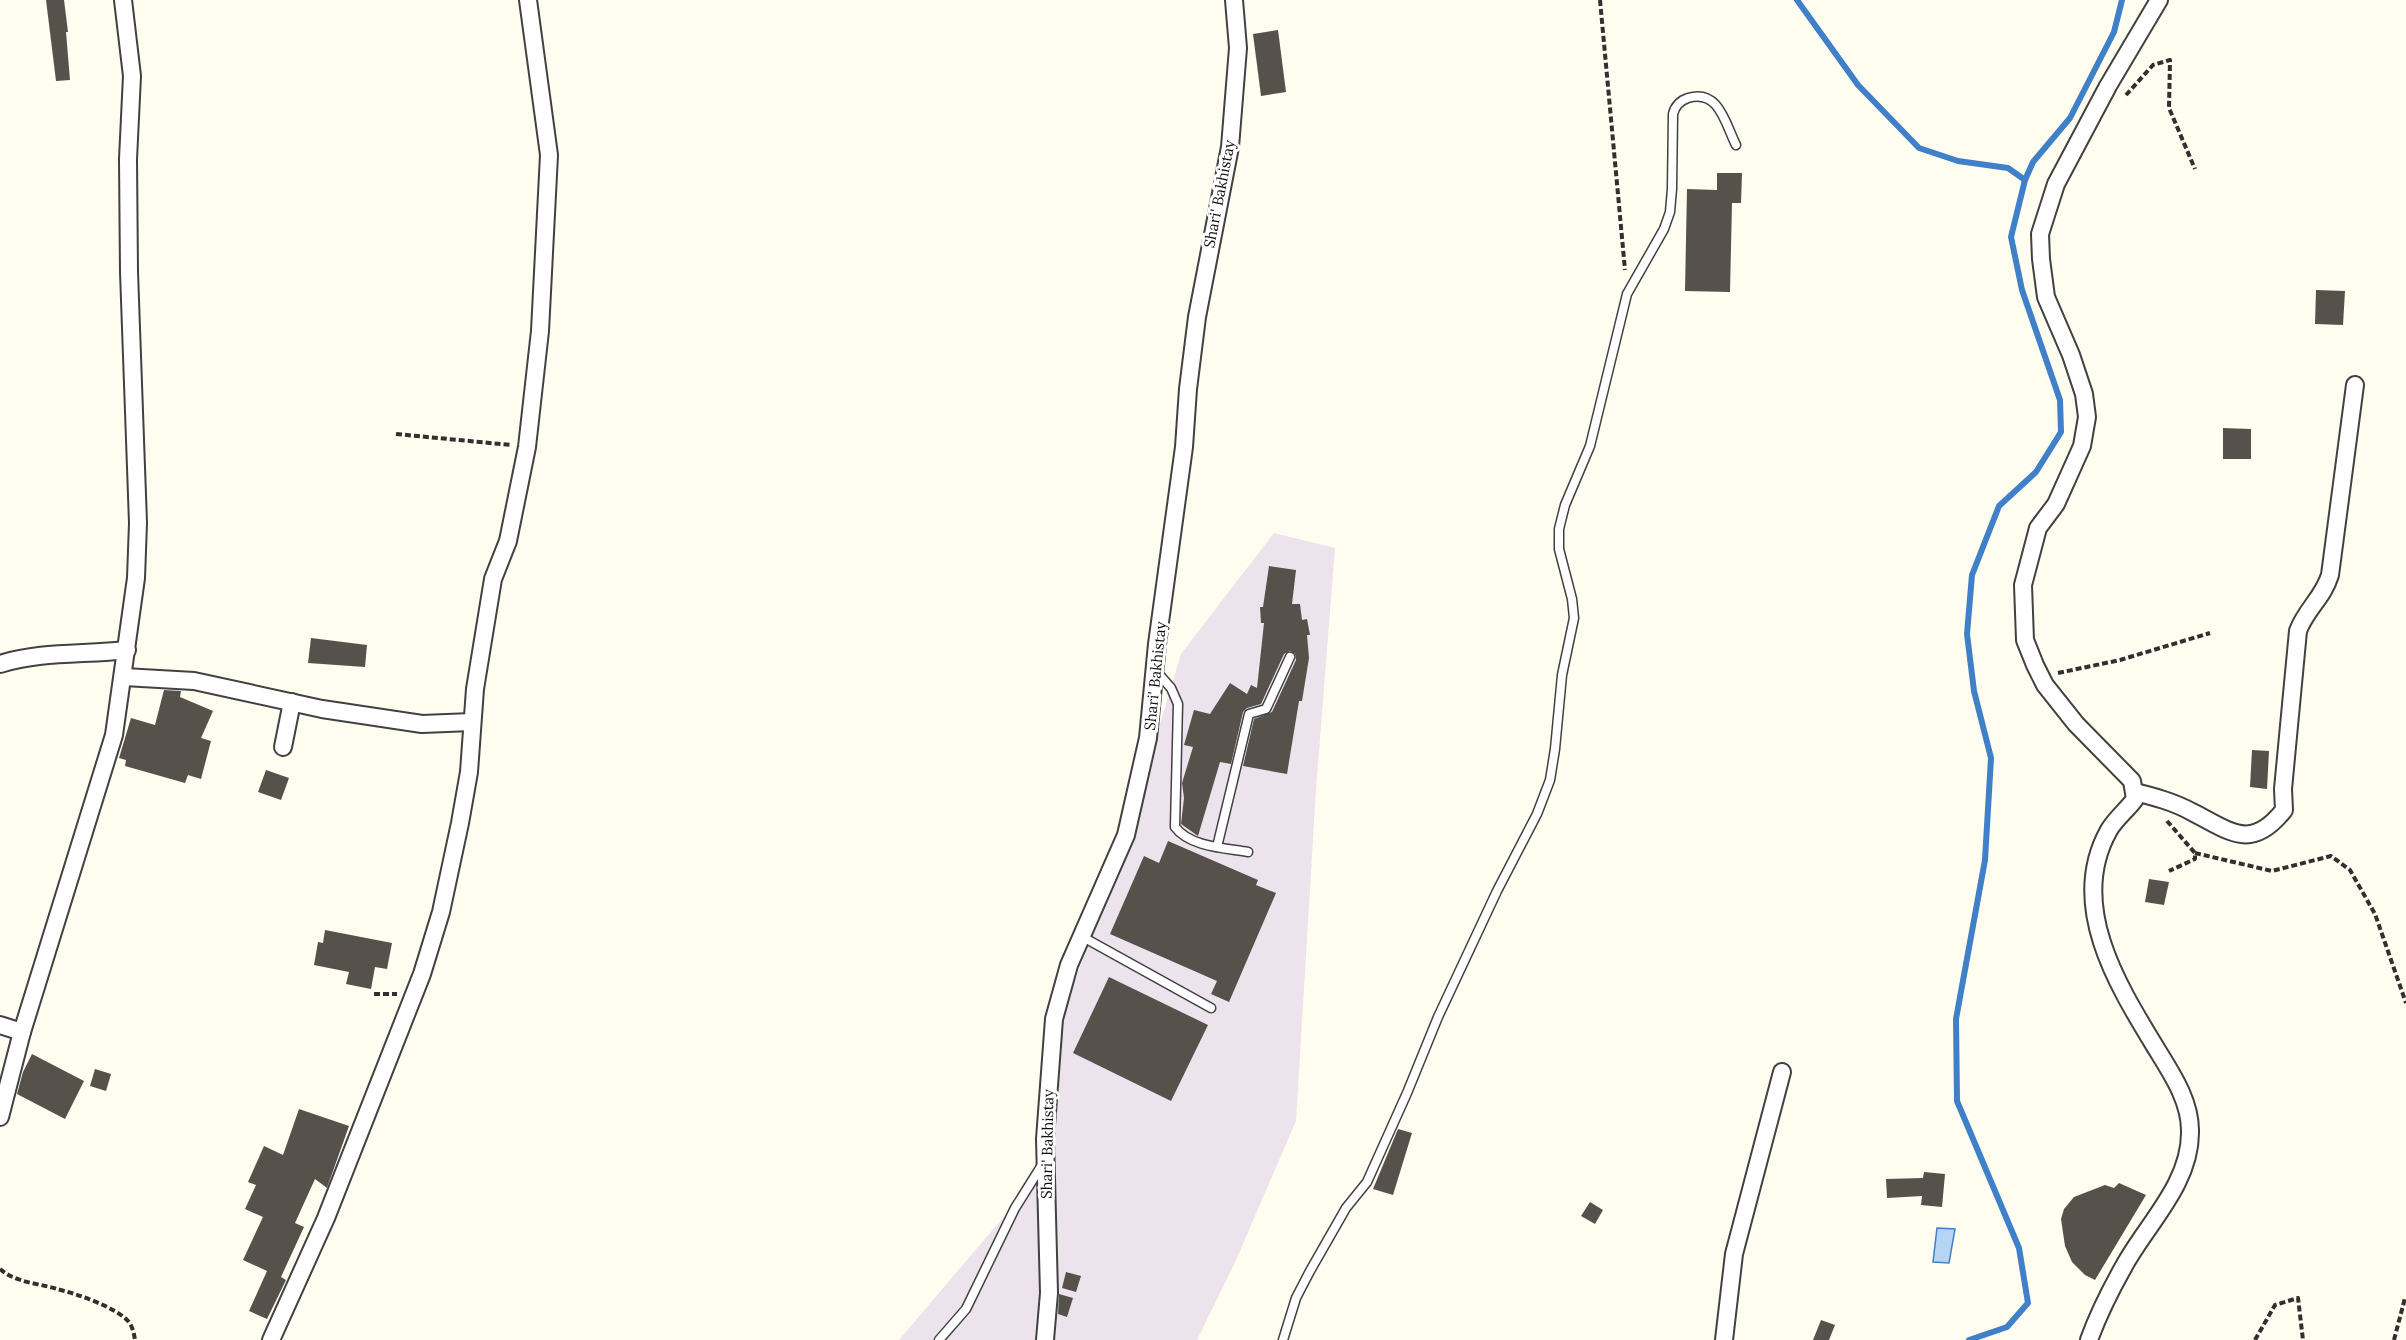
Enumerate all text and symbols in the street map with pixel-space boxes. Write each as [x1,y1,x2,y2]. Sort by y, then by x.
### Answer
street label: Shari' Bakhistay [1199,138,1239,250]
street label: Shari' Bakhistay [1140,620,1170,731]
street label: Shari' Bakhistay [1037,1089,1057,1199]

